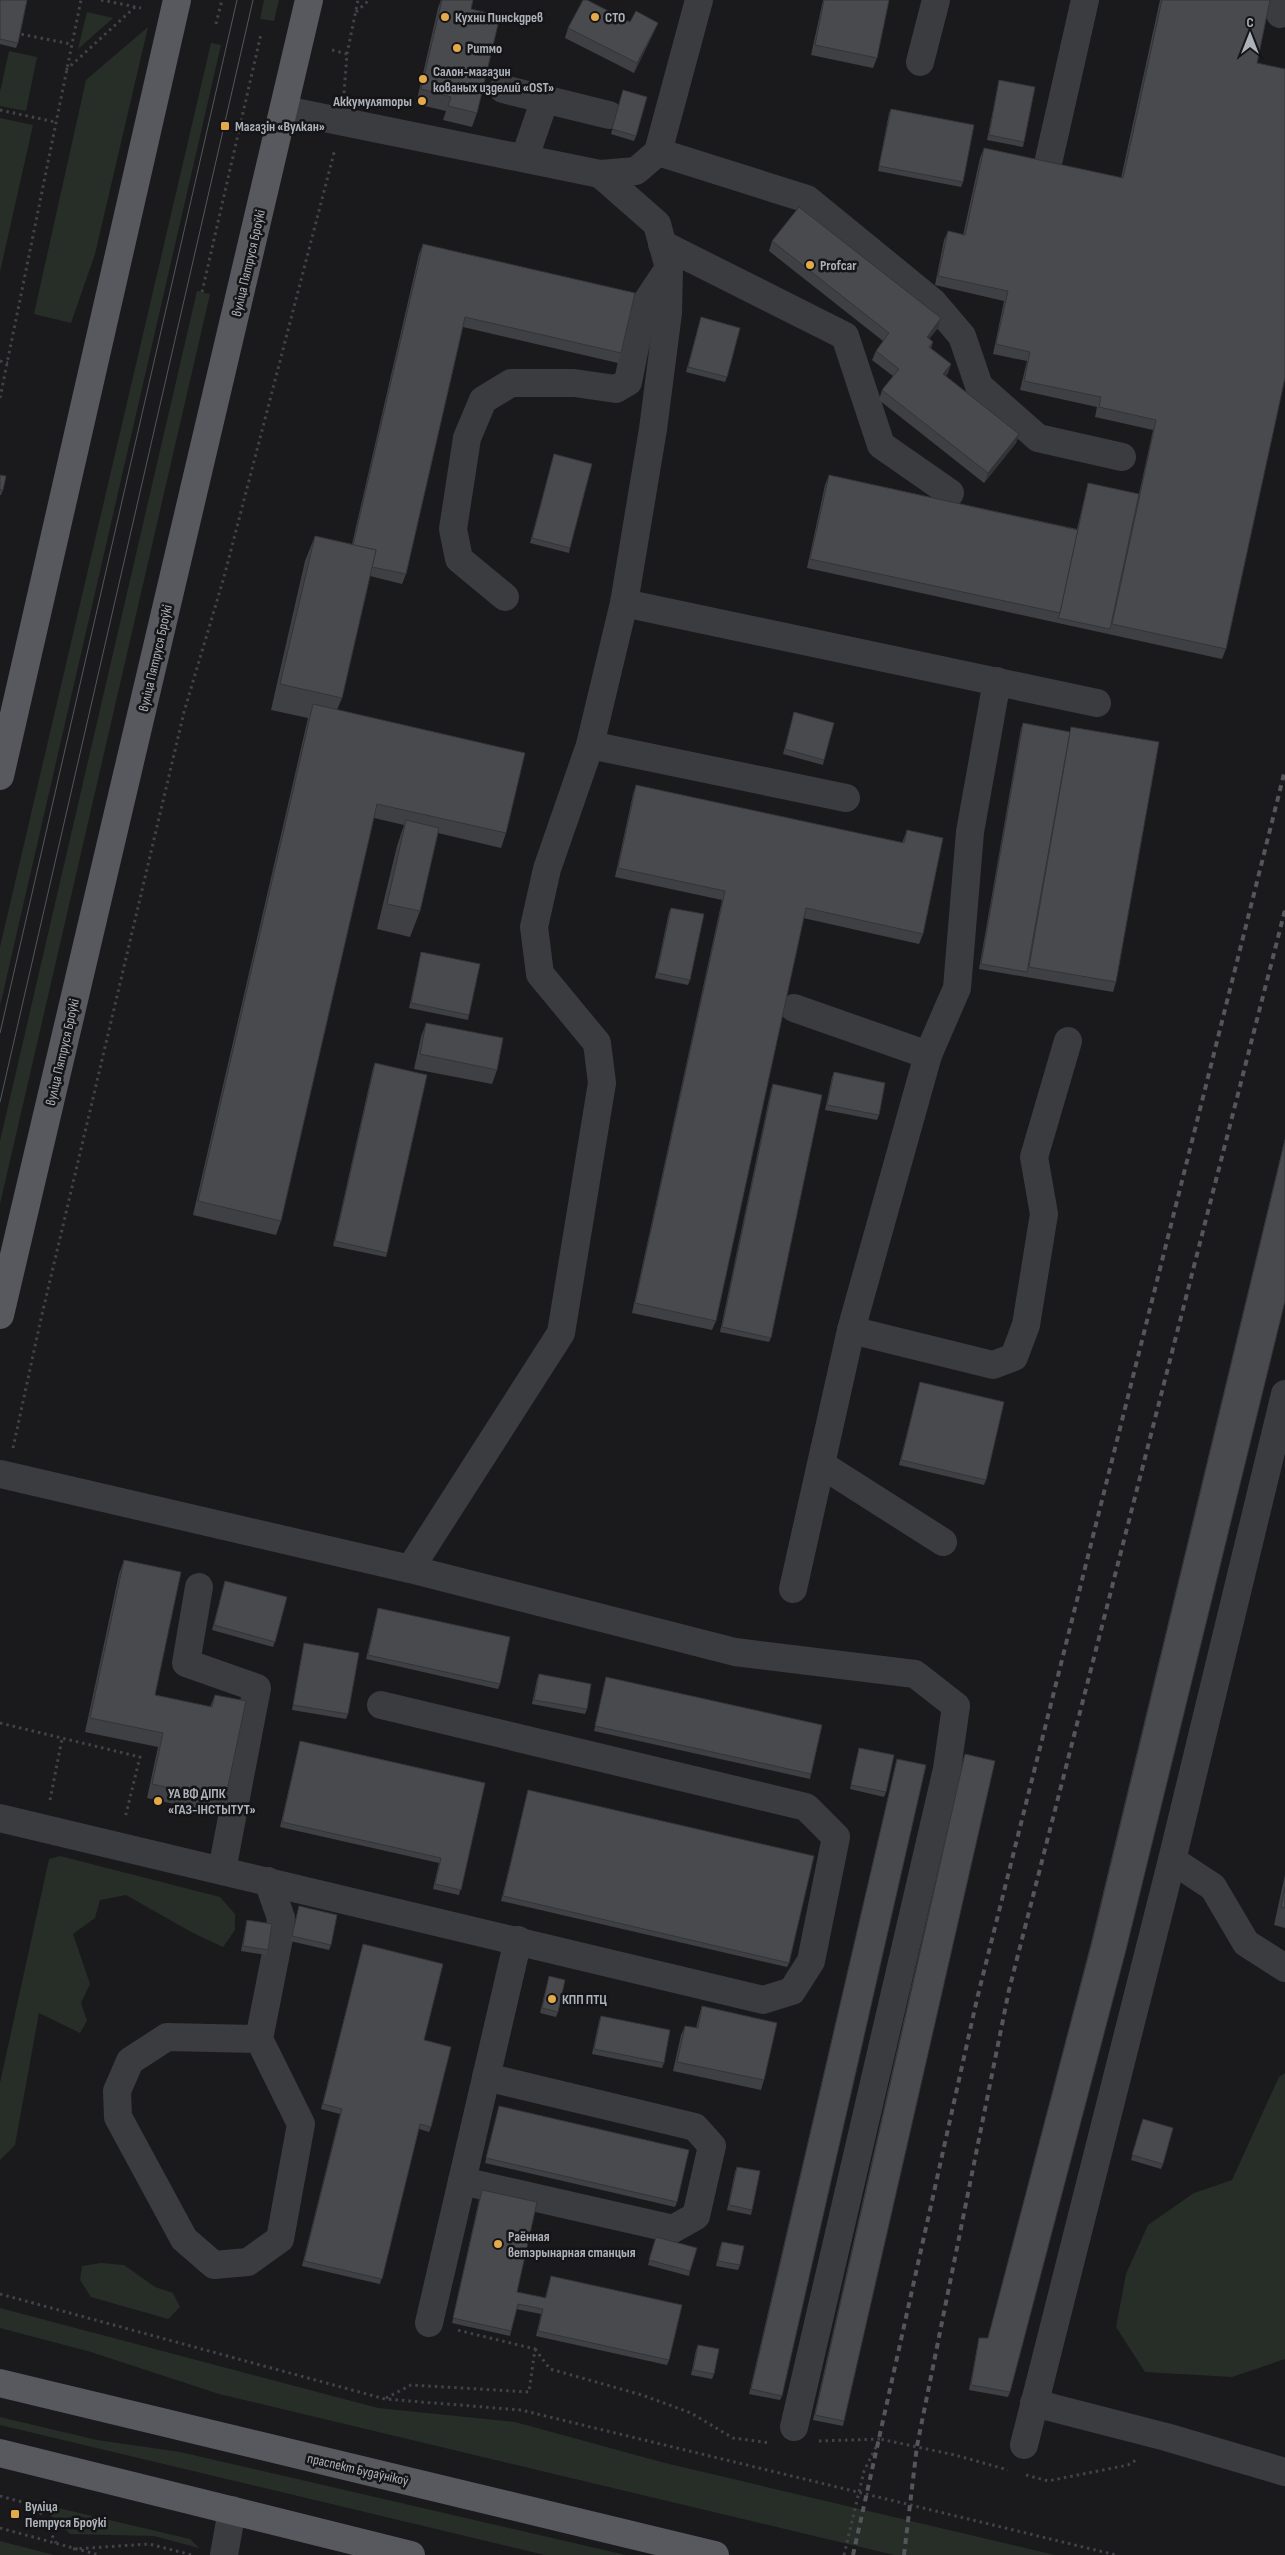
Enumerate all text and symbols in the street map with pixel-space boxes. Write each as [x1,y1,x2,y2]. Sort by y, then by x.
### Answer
place label: Кухни Пинскдрев [455,9,543,26]
place label: СТО [605,9,625,26]
north arrow [1225,10,1275,60]
marker: Кухни Пинскдрев [439,11,451,23]
marker: СТО [589,11,601,23]
text: С [1246,14,1254,31]
place label: Ритмо [467,40,502,57]
marker: Ритмо [451,42,463,54]
place label: Салон-магазин кованых изделий «OST» [433,63,554,96]
marker: Салон-магазин кованых изделий «OST» [417,73,429,85]
place label: Аккумуляторы [332,93,412,110]
marker: Аккумуляторы [416,95,428,107]
place label: Магазін «Вулкан» [235,118,325,135]
marker: Магазін «Вулкан» [219,120,231,132]
street label: вуліца Пятруся Броўкі [228,208,269,318]
place label: Profcar [820,257,857,274]
marker: Profcar [804,259,816,271]
street label: вуліца Пятруся Броўкі [135,603,176,713]
street label: вуліца Пятруся Броўкі [42,997,83,1107]
place label: УА ВФ ДІПК «ГАЗ-ІНСТЫТУТ» [168,1785,256,1818]
marker: УА ВФ ДІПК «ГАЗ-ІНСТЫТУТ» [152,1795,164,1807]
place label: КПП ПТЦ [562,1991,607,2008]
marker: КПП ПТЦ [546,1993,558,2005]
place label: Раённая ветэрынарная станцыя [508,2228,636,2261]
marker: Раённая ветэрынарная станцыя [492,2238,504,2250]
street label: праспект Будаўнікоў [306,2450,411,2490]
place label: Вуліца Петруся Броўкі [25,2498,107,2531]
marker: Вуліца Петруся Броўкі [9,2508,21,2520]

